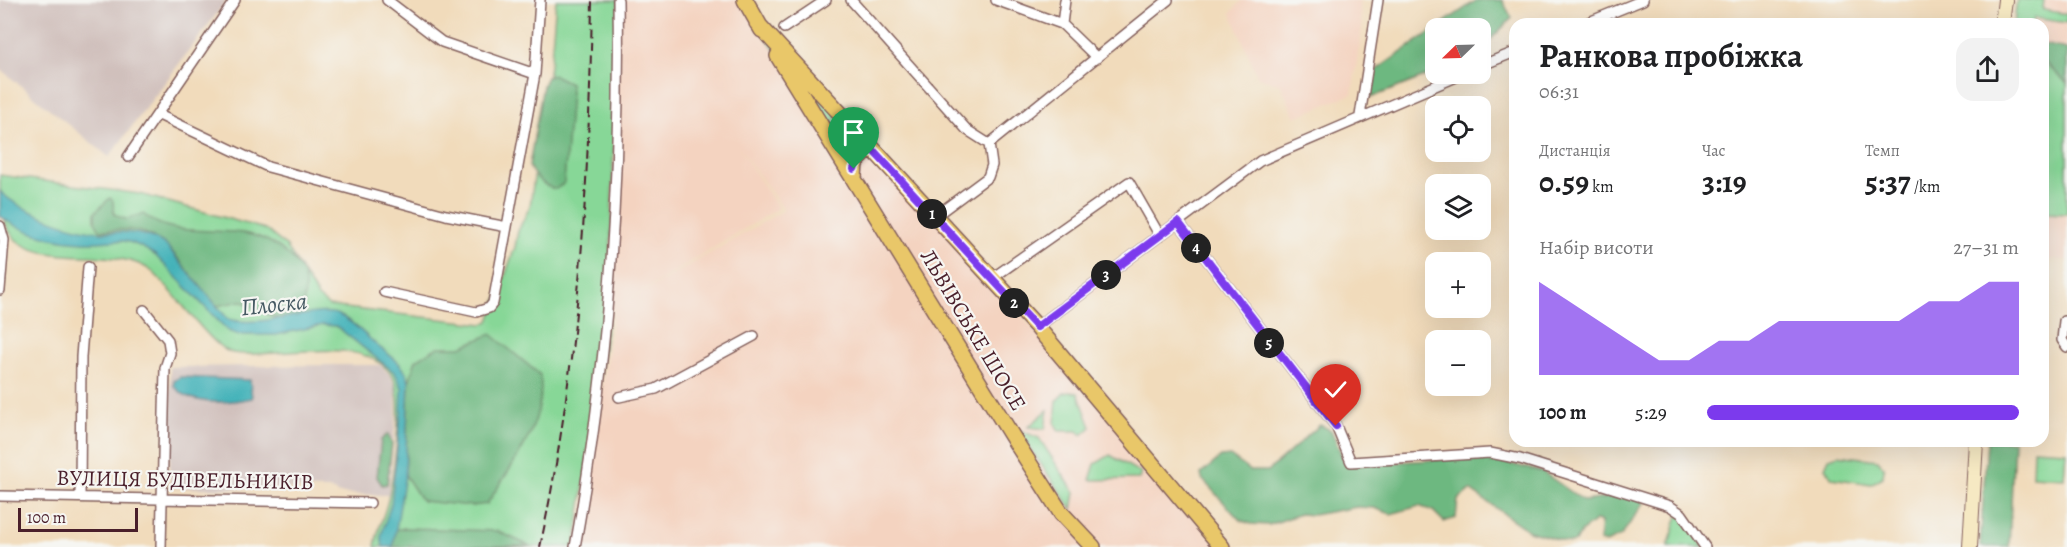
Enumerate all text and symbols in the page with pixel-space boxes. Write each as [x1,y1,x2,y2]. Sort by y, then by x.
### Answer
north arrow [1425,18,1491,84]
map controls [1425,18,1491,396]
text: Ранкова пробіжка [1539,33,1803,78]
button: share [1956,38,2019,101]
text: 06:31 [1539,78,1579,105]
button: locate [1425,96,1491,162]
pin [828,107,879,169]
icon: arrive [837,116,870,149]
text: Дистанція [1539,140,1610,162]
text: Час [1702,140,1726,162]
text: Темп [1865,140,1900,162]
text: 0.59 [1539,162,1589,202]
text: 3:19 [1702,162,1747,202]
text: 5:37 [1865,162,1911,202]
button: layers [1425,174,1491,240]
text: km [1589,176,1613,198]
text: /km [1911,176,1940,198]
pin: 1 [917,199,947,229]
text: 1 [929,203,935,225]
pin: 4 [1181,233,1211,263]
text: Набір висоти [1539,234,1654,261]
text: 27–31 m [1953,234,2019,261]
text: 4 [1192,237,1200,259]
street label: ЛЬВІВСЬКЕ ШОСЕ [913,244,1033,416]
button: + [1425,252,1491,318]
pin: 3 [1091,260,1121,290]
text: 3 [1103,264,1109,286]
water label: Плоска [239,285,309,323]
pin: 2 [999,288,1029,318]
text: 2 [1010,292,1018,314]
pin: 5 [1254,328,1284,358]
button: − [1425,330,1491,396]
text: 5 [1266,332,1272,354]
pin [1310,364,1361,426]
icon: check [1319,373,1352,406]
text: 100 m [1539,399,1587,426]
text: 5:29 [1635,399,1667,426]
street label: ВУЛИЦЯ БУДІВЕЛЬНИКІВ [56,463,314,497]
scale bar [18,505,138,532]
text: 100 m [27,507,66,529]

